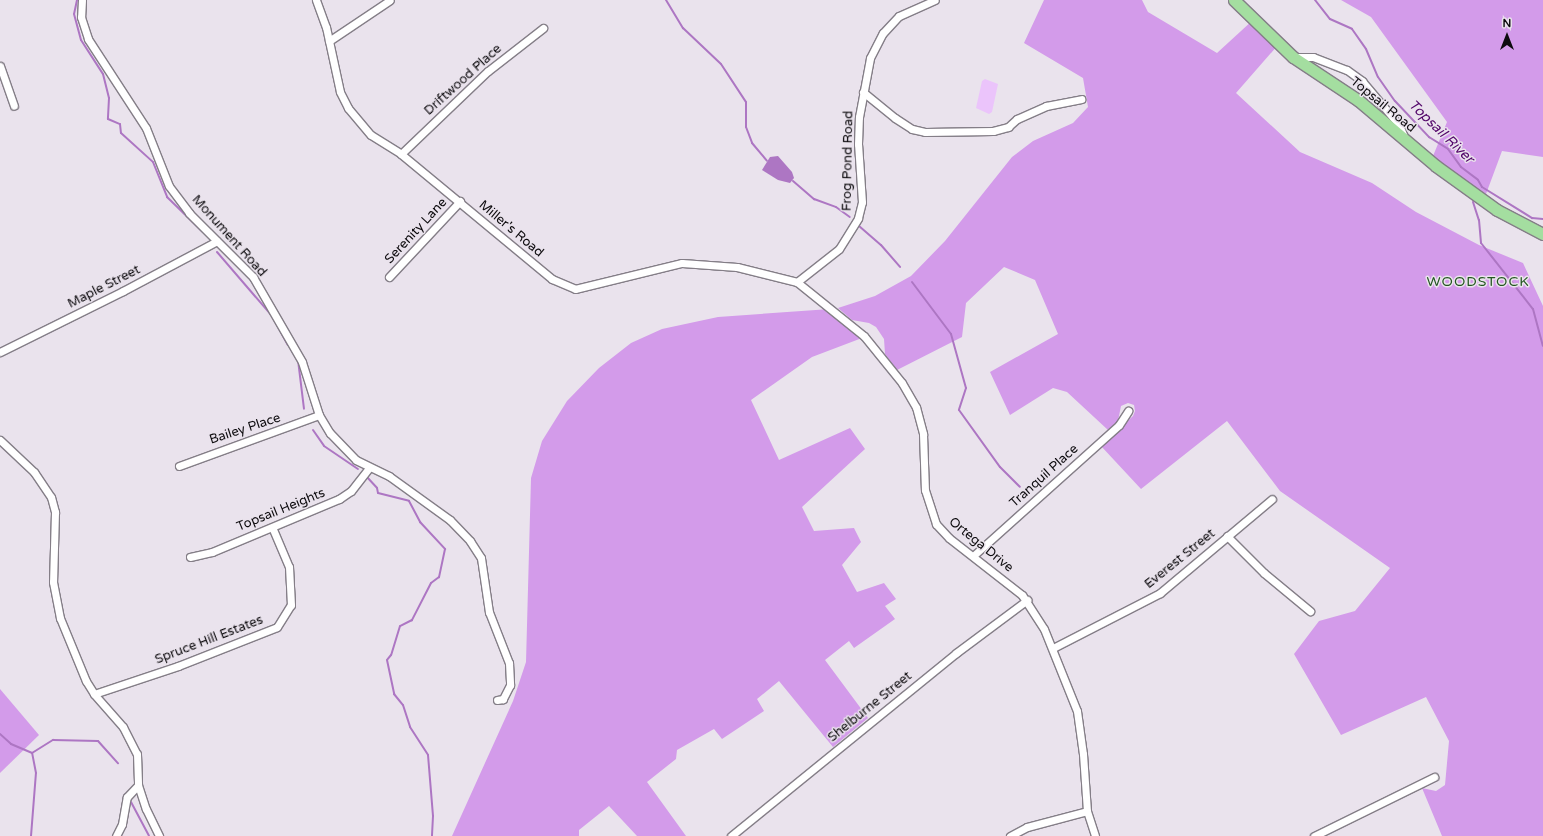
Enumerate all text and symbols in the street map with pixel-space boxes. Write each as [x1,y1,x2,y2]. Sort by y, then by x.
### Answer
north arrow [1487,16,1527,56]
text: N [1503,17,1511,30]
street label: Driftwood Place [421,41,505,119]
street label: Topsail Road [1347,74,1419,136]
water label: Topsail River [1405,97,1477,167]
street label: Frog Pond Road [839,111,857,211]
street label: Monument Road [188,192,270,280]
street label: Serenity Lane [382,195,450,267]
street label: Miller's Road [475,197,547,261]
street label: Maple Street [65,262,143,312]
district label: WOODSTOCK [1426,274,1530,290]
street label: Bailey Place [207,410,283,448]
street label: Tranquil Place [1007,441,1081,511]
street label: Topsail Heights [235,485,327,535]
street label: Ortega Drive [946,514,1016,576]
street label: Everest Street [1142,526,1218,592]
street label: Spruce Hill Estates [153,612,265,668]
street label: Shelburne Street [825,668,915,746]

